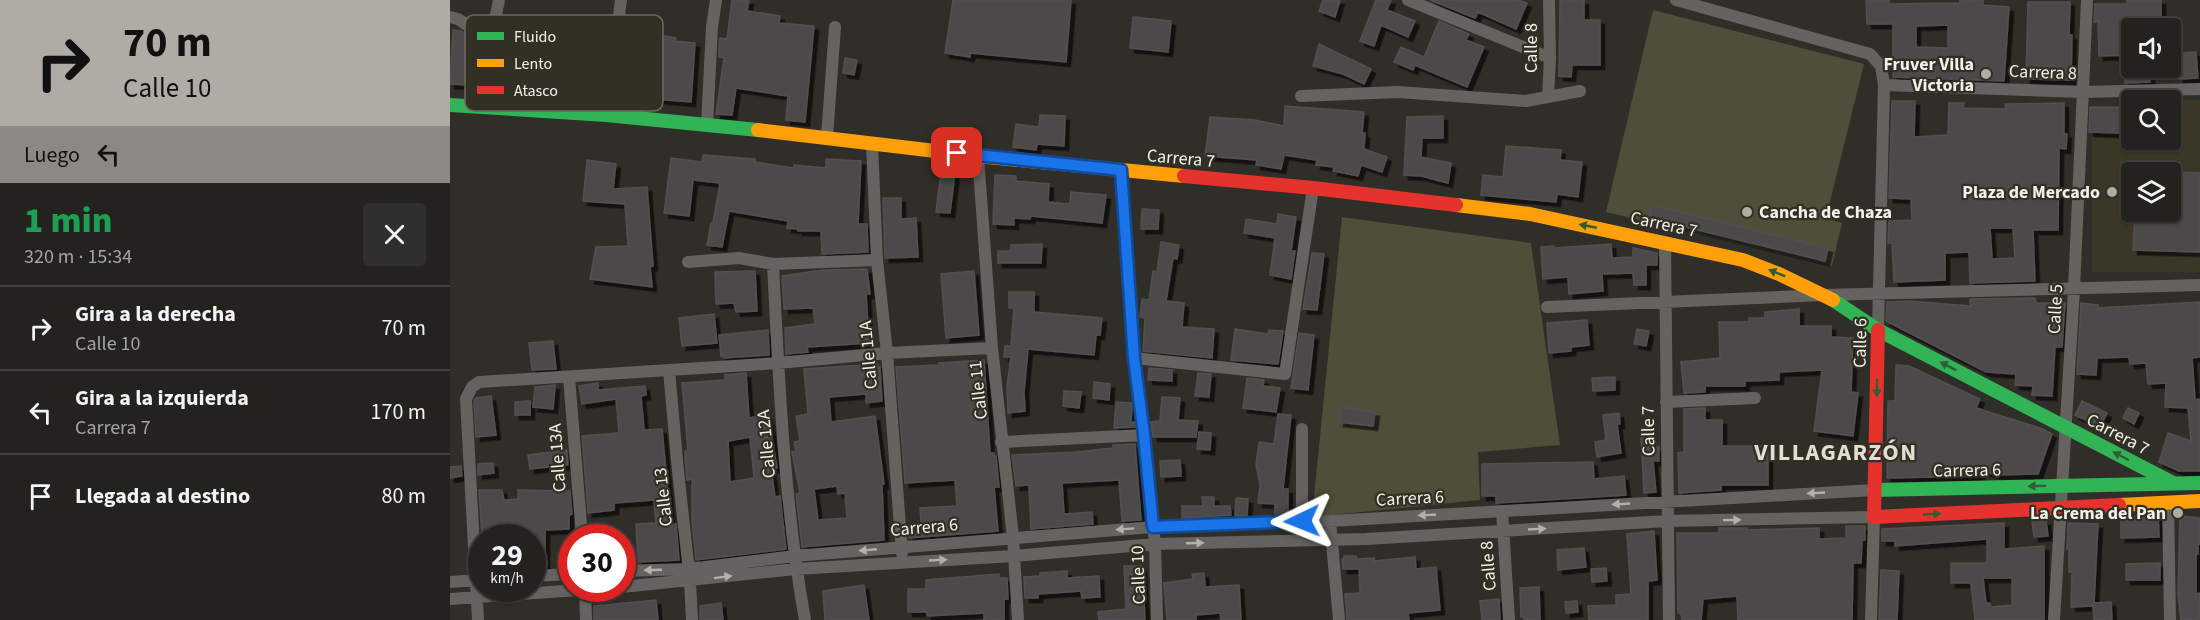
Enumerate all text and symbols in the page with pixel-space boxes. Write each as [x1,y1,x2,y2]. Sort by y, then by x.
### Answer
text: 70 m [123,13,212,73]
legend [465,15,663,111]
map controls [2121,18,2181,222]
button: sound [2121,18,2181,78]
street label: Calle 8 [1519,23,1544,73]
icon: right [24,24,102,102]
text: Fluido [514,26,556,48]
place label: Fruver Villa Victoria [1883,52,1974,98]
text: Lento [514,53,552,75]
street label: Carrera 8 [2009,59,2077,86]
marker: Fruver Villa Victoria [1979,67,1993,81]
text: Calle 10 [123,69,211,108]
text: Atasco [514,80,558,102]
button: search [2121,90,2181,150]
pin [931,127,982,178]
icon: arrive [940,136,973,169]
icon: left [92,138,125,171]
text: Luego [24,139,80,171]
street label: Carrera 7 [1146,143,1216,174]
button: layers [2121,162,2181,222]
place label: Plaza de Mercado [1962,180,2100,205]
marker: Plaza de Mercado [2105,185,2119,199]
text: 1 min [24,195,112,246]
place label: Cancha de Chaza [1759,200,1892,225]
button: close [363,203,426,266]
street label: Carrera 7 [1628,205,1700,244]
marker: Cancha de Chaza [1740,205,1754,219]
one-way arrow [1579,221,1598,230]
text: 320 m · 15:34 [24,243,132,271]
one-way arrow [1768,268,1786,277]
street label: Calle 5 [2042,283,2069,335]
text: Gira a la derecha [75,298,236,330]
icon: right [24,312,57,345]
text: 70 m [381,312,426,344]
street label: Calle 6 [1848,318,1873,368]
street label: Calle 11A [853,319,884,390]
text: Calle 10 [75,330,141,358]
street label: Calle 11 [963,359,994,421]
one-way arrow [1940,361,1957,371]
one-way arrow [1872,379,1882,398]
text: Gira a la izquierda [75,382,249,414]
icon: left [24,396,57,429]
text: 170 m [371,396,426,428]
street label: Calle 7 [1636,406,1661,456]
street label: Carrera 7 [2082,407,2154,461]
street label: Calle 12A [751,408,782,479]
text: Carrera 7 [75,414,151,442]
street label: Calle 13A [543,423,572,493]
district label: VILLAGARZÓN [1753,435,1918,470]
one-way arrow [2113,451,2130,461]
street label: Carrera 6 [1933,457,2001,484]
street label: Calle 13 [648,466,679,528]
icon: arrive [24,480,57,513]
text: Llegada al destino [75,480,250,512]
text: 80 m [381,480,426,512]
one-way arrow [2027,482,2046,491]
street label: Carrera 6 [1375,484,1445,513]
position arrow [1270,489,1334,553]
one-way arrow [1807,489,1826,498]
one-way arrow [1612,500,1631,509]
place label: La Crema del Pan [2030,501,2166,526]
marker: La Crema del Pan [2171,506,2185,520]
one-way arrow [1923,509,1942,518]
one-way arrow [1417,510,1436,519]
street label: Carrera 6 [889,512,959,543]
one-way arrow [1722,515,1741,525]
speed limit sign: 30 [558,524,636,602]
one-way arrow [1116,524,1135,534]
one-way arrow [1528,524,1547,533]
text: 29 [491,534,523,577]
one-way arrow [1186,538,1205,547]
street label: Calle 8 [1474,540,1503,592]
one-way arrow [858,545,877,554]
street label: Calle 10 [1125,545,1152,605]
one-way arrow [928,556,947,565]
one-way arrow [644,566,663,575]
text: km/h [490,568,524,589]
one-way arrow [713,573,732,582]

